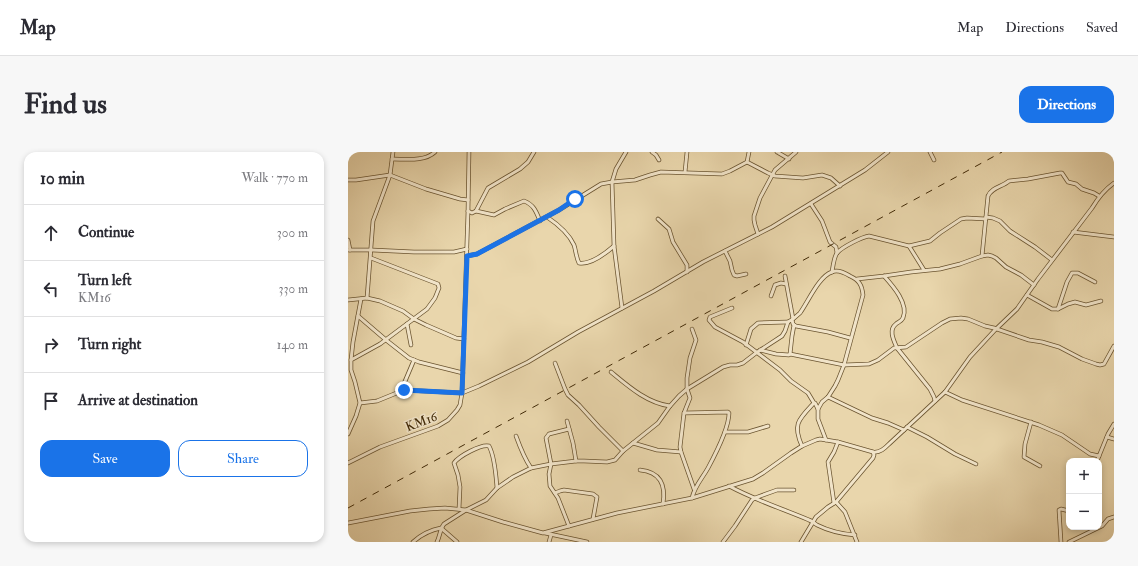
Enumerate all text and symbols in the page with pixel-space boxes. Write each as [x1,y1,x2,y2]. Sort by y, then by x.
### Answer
text: Map [20,16,56,40]
text: Map [957,19,983,36]
text: Directions [1005,19,1064,36]
text: Saved [1086,19,1118,36]
button: Directions [1019,86,1114,123]
text: Find us [24,87,107,122]
text: 10 min [40,168,85,189]
text: Walk · 770 m [242,170,308,186]
route start [566,190,584,208]
icon: ahead [40,222,62,244]
text: Continue [78,223,134,242]
text: 300 m [277,225,308,241]
text: Turn left [78,271,132,290]
icon: left [40,278,62,300]
text: 330 m [279,281,308,297]
text: KM16 [78,290,111,306]
icon: right [40,334,62,356]
text: Turn right [78,335,141,354]
text: 140 m [277,337,308,353]
route end [395,381,413,399]
icon: arrive [40,390,62,412]
text: Arrive at destination [78,391,198,410]
street label: KM16 [403,408,441,435]
button: Save [40,440,170,477]
button: Share [178,440,308,477]
map controls [1066,458,1102,530]
button: + [1066,458,1102,494]
button: − [1066,494,1102,530]

